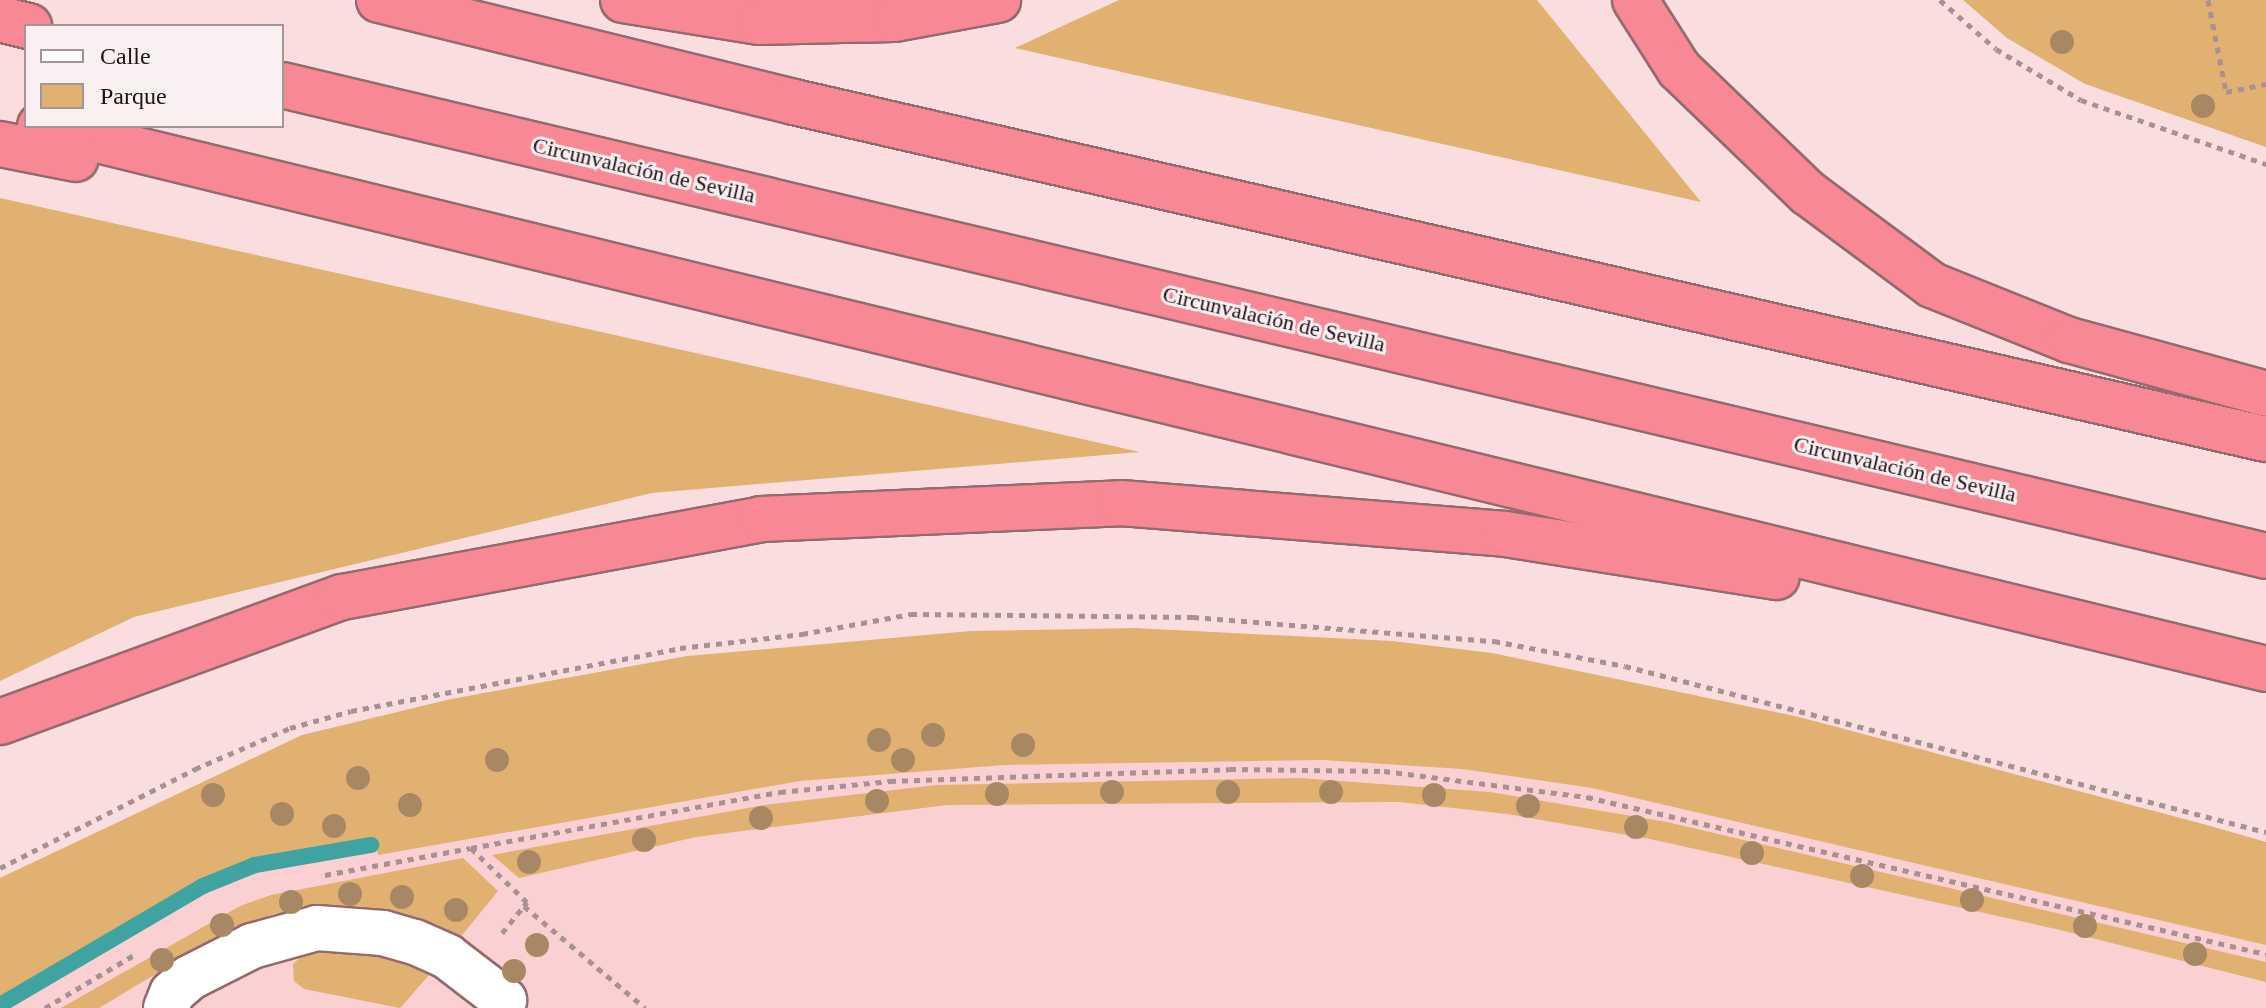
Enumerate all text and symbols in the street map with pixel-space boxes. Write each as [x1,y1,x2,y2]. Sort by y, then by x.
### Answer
legend [24,24,284,128]
text: Calle [100,43,151,69]
text: Parque [100,83,167,109]
street label: Circunvalación de Sevilla [530,132,758,208]
street label: Circunvalación de Sevilla [1160,281,1388,357]
street label: Circunvalación de Sevilla [1791,431,2019,507]

